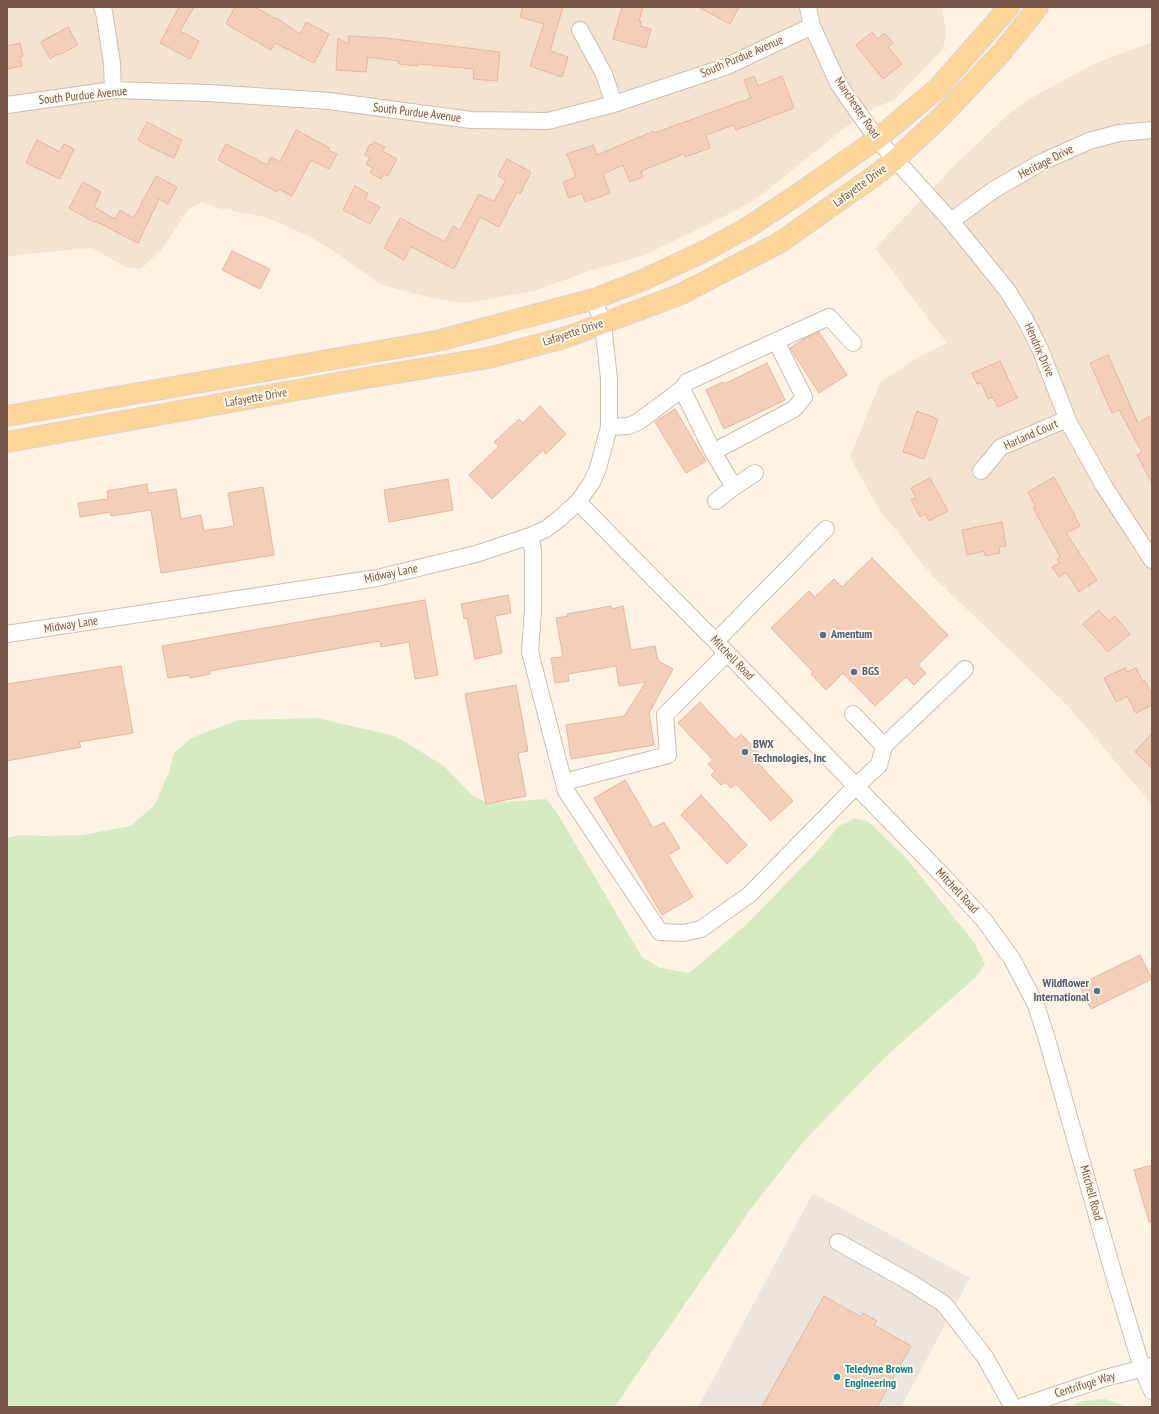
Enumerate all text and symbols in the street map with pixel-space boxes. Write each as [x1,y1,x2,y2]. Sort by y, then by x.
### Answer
street label: South Purdue Avenue [698,33,786,81]
street label: Manchester Road [831,75,883,141]
street label: South Purdue Avenue [38,84,128,108]
street label: South Purdue Avenue [372,100,462,126]
street label: Heritage Drive [1016,142,1076,182]
street label: Lafayette Drive [830,162,890,210]
street label: Lafayette Drive [541,316,605,350]
street label: Hendrix Drive [1021,321,1057,379]
street label: Lafayette Drive [224,385,288,411]
street label: Harland Court [1002,417,1060,453]
street label: Midway Lane [363,561,419,587]
street label: Midway Lane [43,614,99,636]
place label: Amentum [831,628,872,642]
marker: Amentum [818,630,828,640]
street label: Mitchell Road [707,633,757,683]
place label: BGS [862,665,879,679]
marker: BGS [849,667,859,677]
place label: BWX Technologies, Inc [753,738,826,766]
marker: BWX Technologies, Inc [740,747,750,757]
street label: Mitchell Road [932,865,982,917]
place label: Wildflower International [1033,977,1089,1005]
marker: Wildflower International [1092,986,1102,996]
street label: Mitchell Road [1077,1164,1105,1222]
place label: Teledyne Brown Engineering [845,1363,913,1391]
street label: Centrifuge Way [1053,1369,1117,1401]
marker: Teledyne Brown Engineering [832,1372,842,1382]

